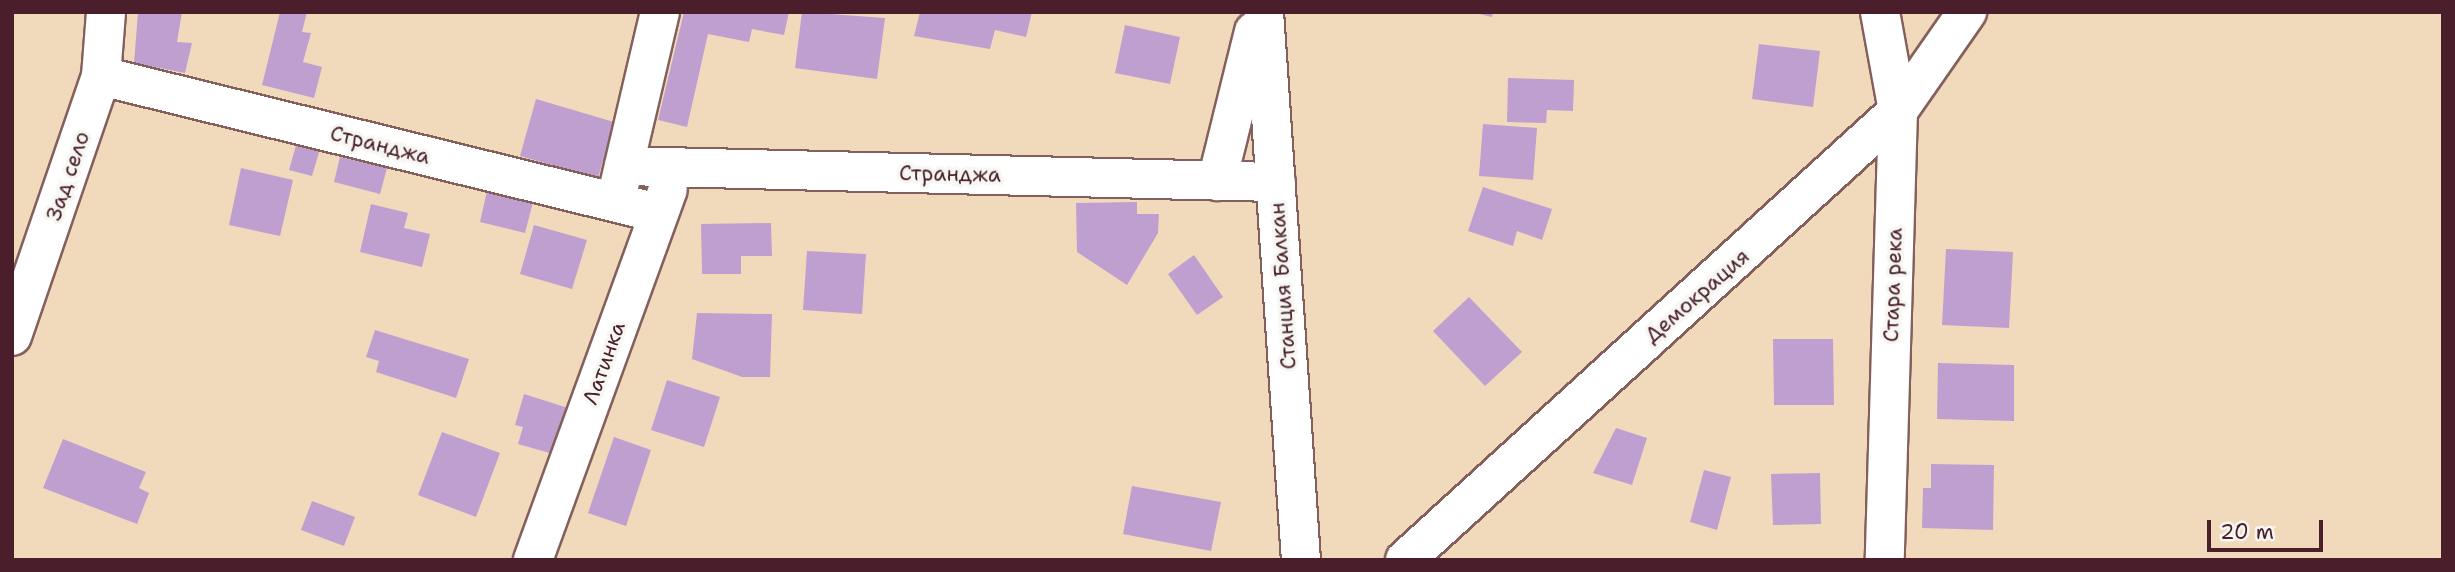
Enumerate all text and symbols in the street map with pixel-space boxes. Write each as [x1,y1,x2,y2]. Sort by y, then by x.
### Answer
street label: Странджа [328,120,432,170]
street label: Зад село [41,128,95,224]
street label: Странджа [899,161,1001,187]
street label: Станция Балкан [1265,202,1301,370]
street label: Стара река [1878,227,1908,343]
street label: Демокрация [1639,244,1755,348]
street label: Латинка [577,318,631,408]
scale bar [2210,505,2326,550]
text: 20 m [2220,518,2274,546]

